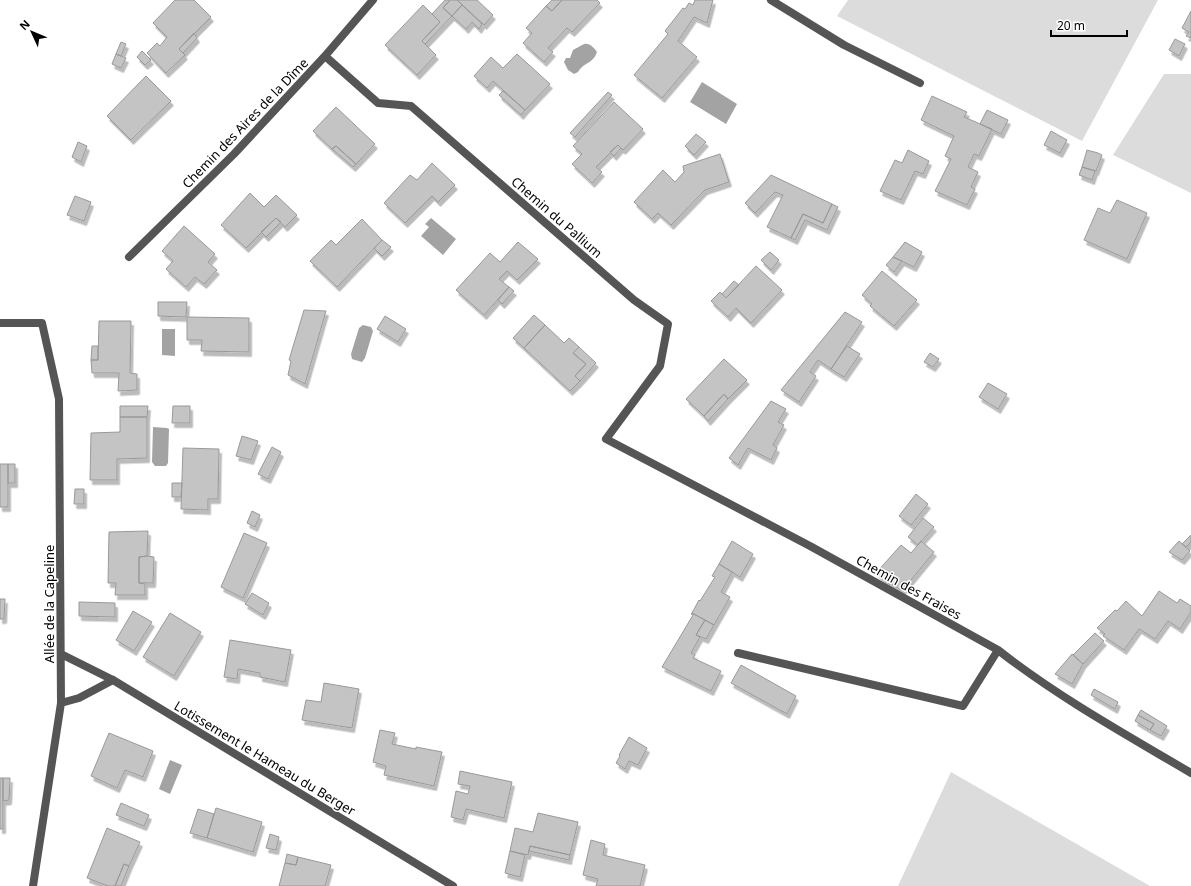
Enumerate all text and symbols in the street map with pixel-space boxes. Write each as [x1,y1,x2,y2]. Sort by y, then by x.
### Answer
north arrow [12,12,52,52]
scale bar [1051,12,1127,38]
text: N [16,16,33,33]
text: 20 m [1057,17,1085,34]
street label: Chemin des Aires de la Dîme [178,54,312,192]
street label: Chemin du Pallium [508,172,606,262]
street label: Allée de la Capeline [40,545,58,663]
street label: Chemin des Fraises [853,551,965,623]
street label: Lotissement le Hameau du Berger [171,697,359,820]

